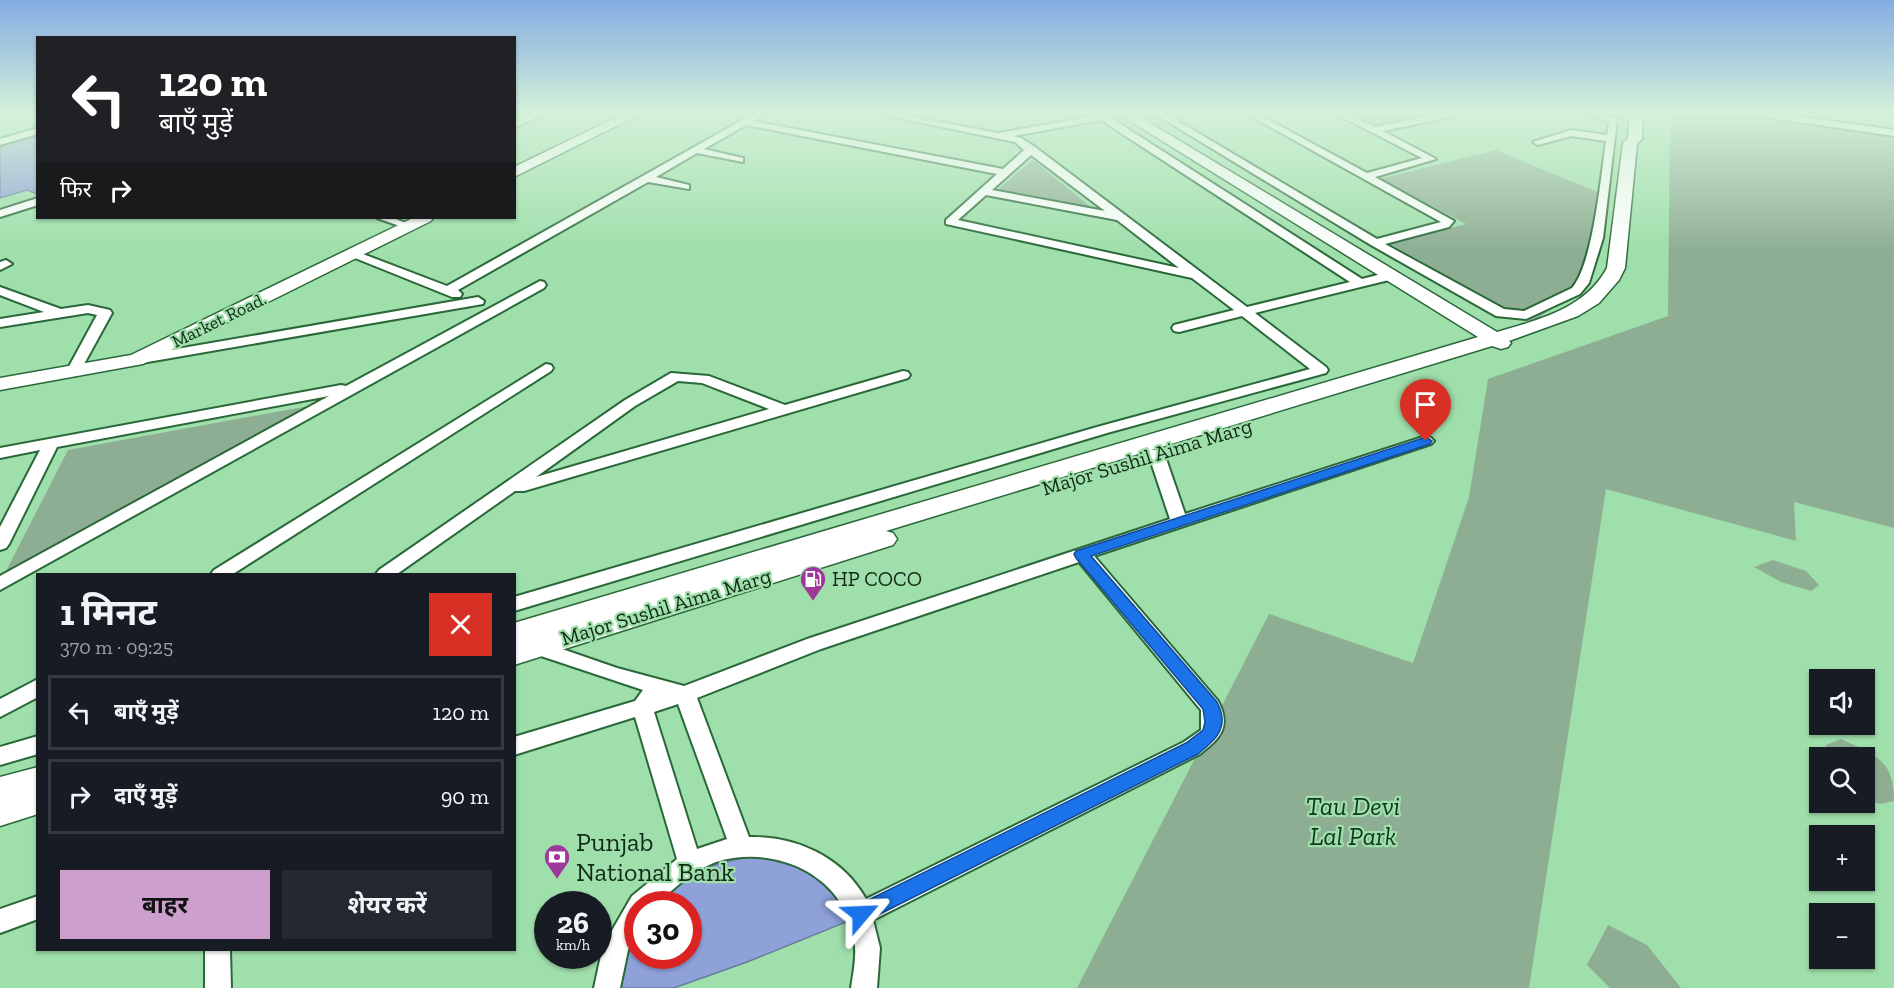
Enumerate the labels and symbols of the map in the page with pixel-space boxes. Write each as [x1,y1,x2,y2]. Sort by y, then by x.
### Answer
street label: Market Road. [168,288,270,352]
pin [1400,379,1451,441]
street label: Major Sushil Aima Marg [1039,412,1256,501]
street label: Major Sushil Aima Marg [558,562,775,651]
fuel station icon: HP COCO [798,564,828,602]
place label: HP COCO [832,566,922,591]
park label: Tau Devi Lal Park [1306,790,1400,852]
place label: Punjab National Bank [576,826,735,888]
bank icon: Punjab National Bank [542,842,572,880]
position arrow [829,882,893,946]
speed limit sign: 30 [624,891,702,969]

